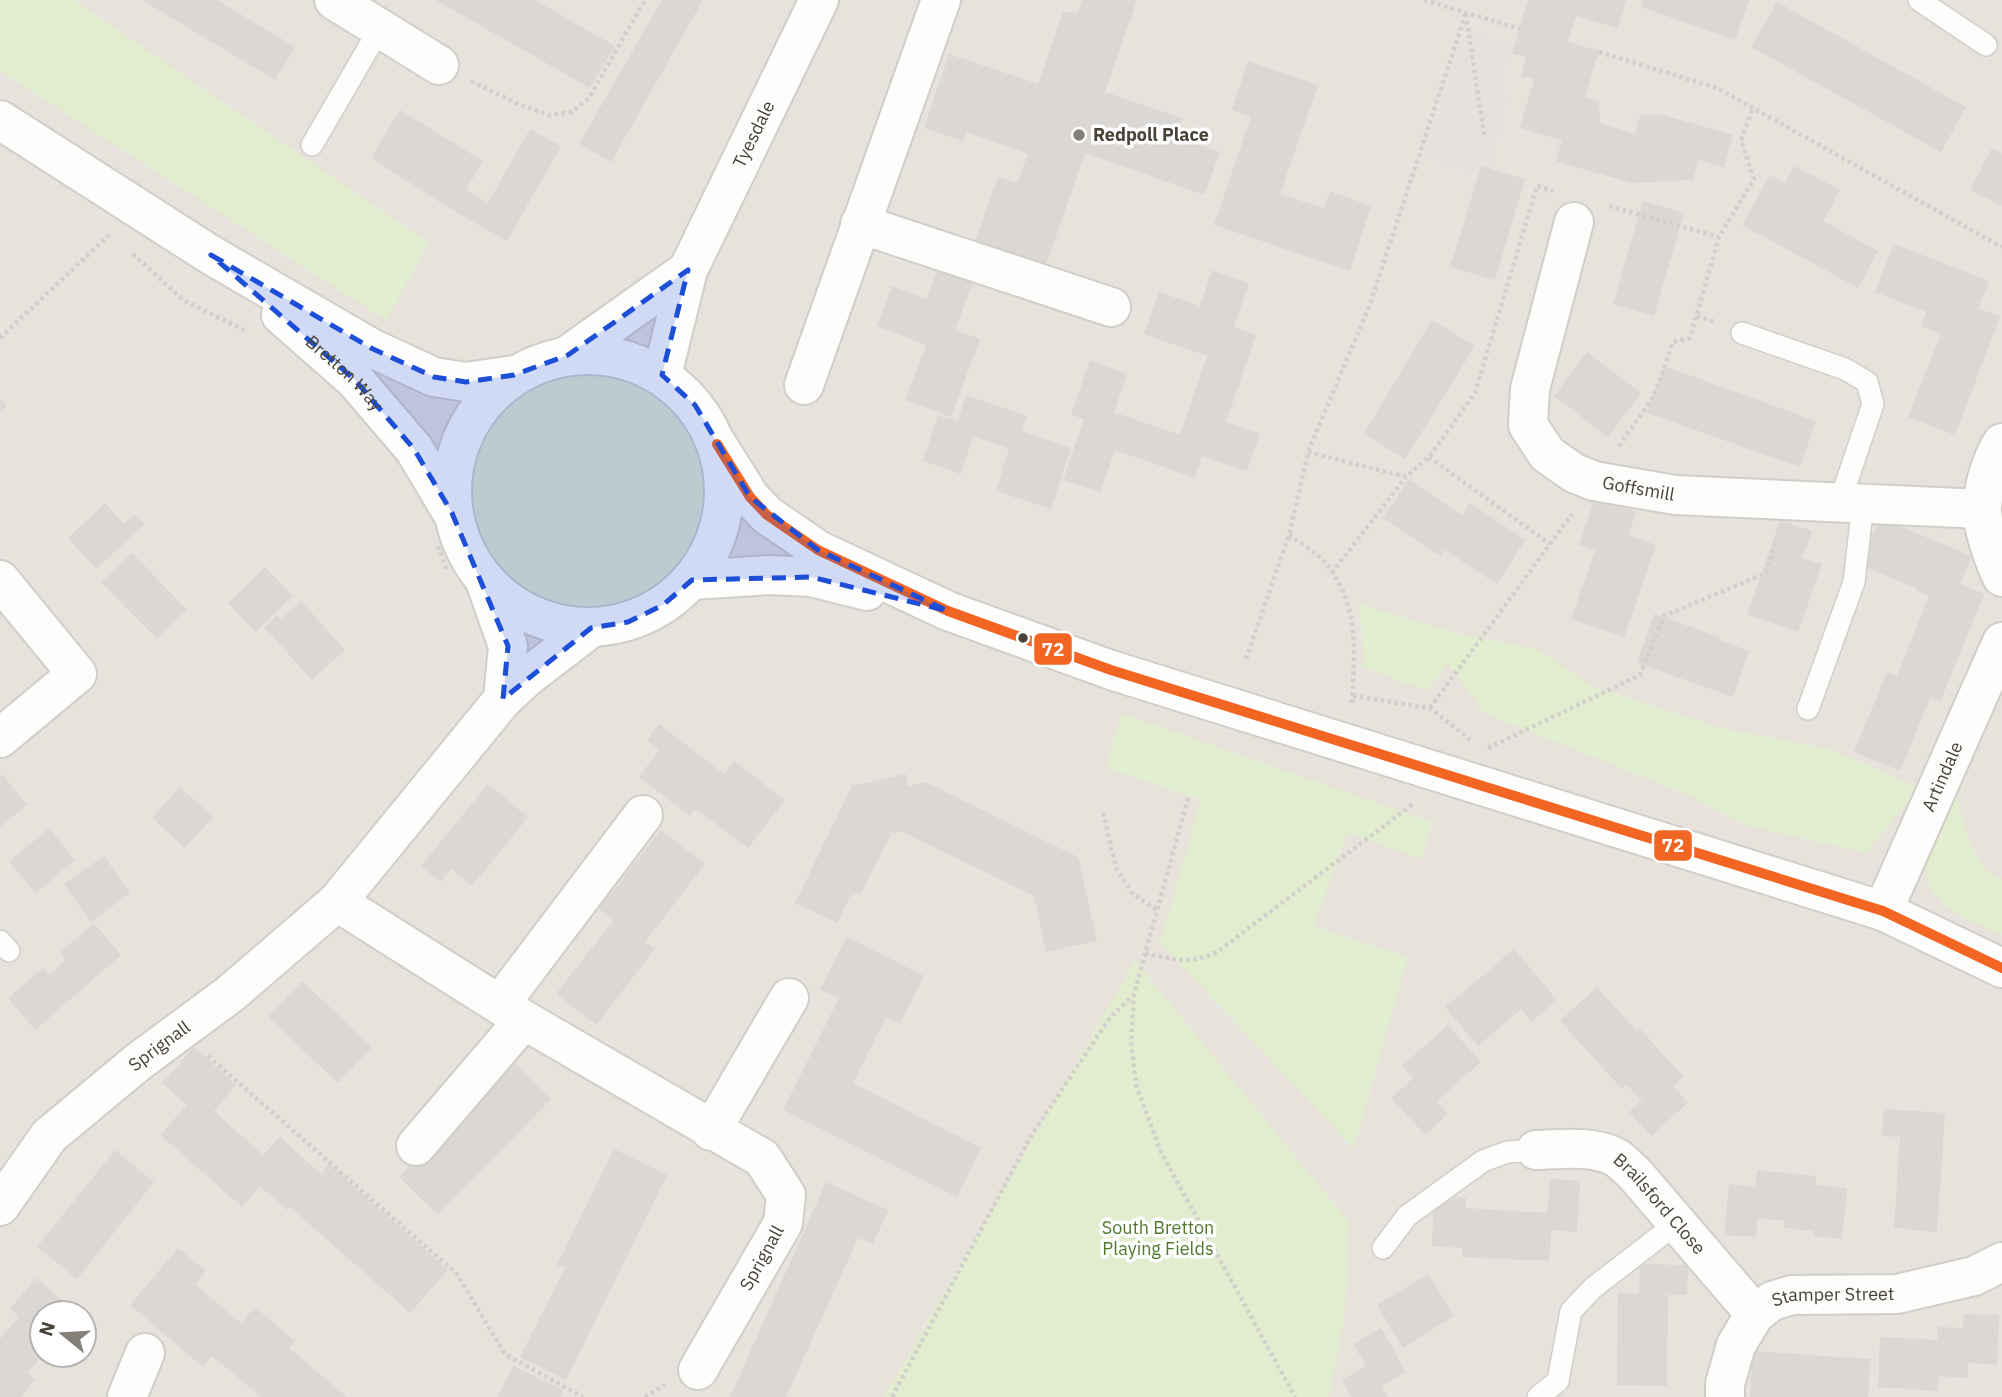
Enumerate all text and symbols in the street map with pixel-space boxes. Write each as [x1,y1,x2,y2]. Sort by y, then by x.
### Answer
street label: Tyesdale [727,97,780,172]
place label: Redpoll Place [1093,123,1209,146]
marker: Redpoll Place [1071,127,1087,143]
street label: Bretton Way [301,330,388,415]
street label: Goffsmill [1601,471,1676,506]
unlabelled marker [1016,631,1030,645]
line badge: 72 [1033,632,1073,666]
text: 72 [1042,637,1064,661]
street label: Artindale [1916,738,1968,815]
line badge: 72 [1653,829,1693,862]
text: 72 [1662,833,1684,857]
street label: Sprignall [124,1015,195,1076]
street label: Brailsford Close [1609,1148,1711,1259]
park label: South Bretton Playing Fields [1102,1216,1214,1260]
street label: Sprignall [734,1221,789,1294]
street label: Stamper Street [1769,1282,1894,1311]
north arrow [28,1299,98,1369]
text: N [33,1318,60,1339]

